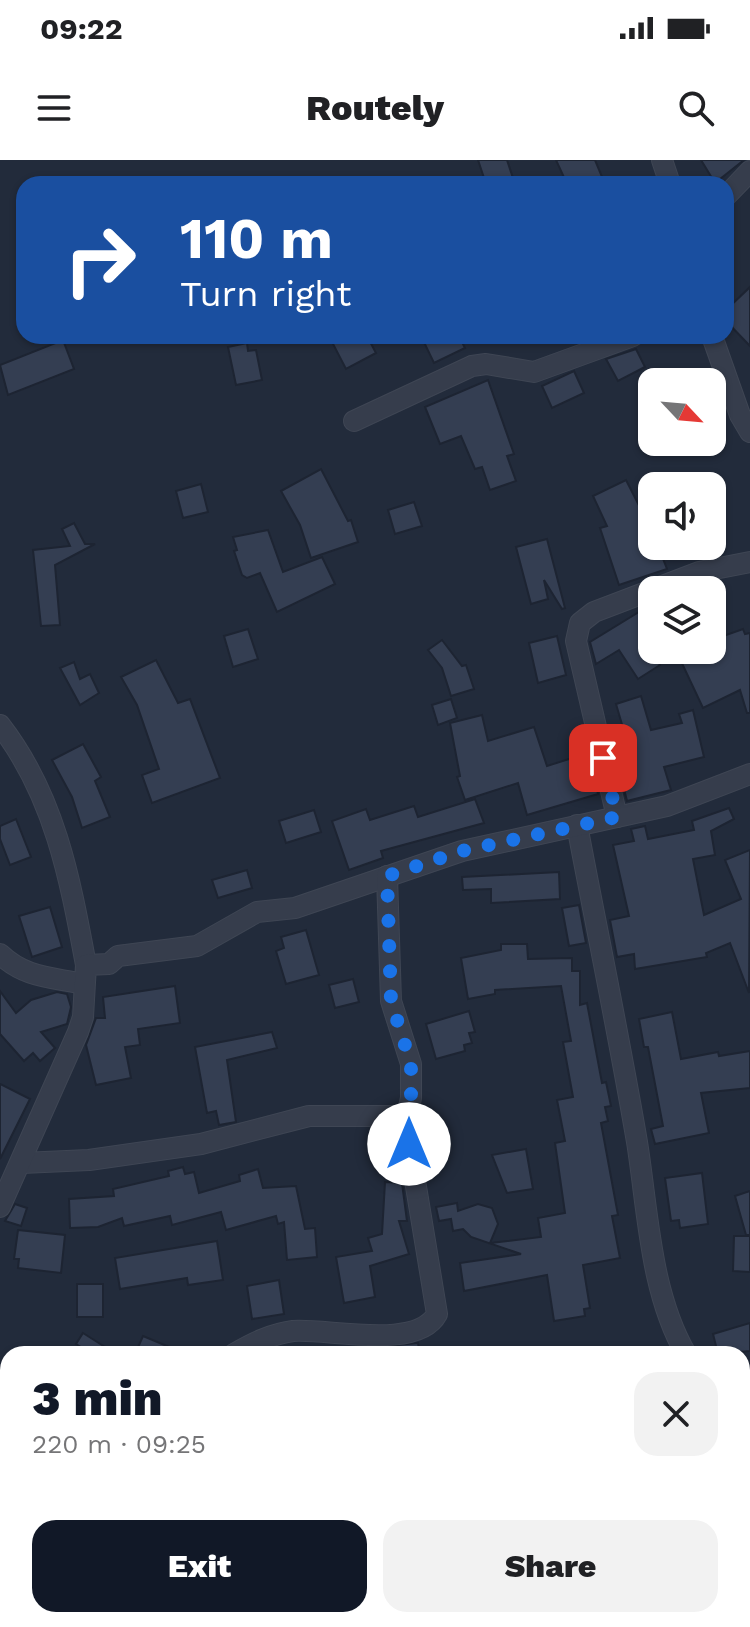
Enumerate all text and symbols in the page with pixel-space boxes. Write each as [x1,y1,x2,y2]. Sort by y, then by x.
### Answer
text: 09:22 [40,11,123,46]
icon: menu [32,86,76,130]
icon: search [674,86,718,130]
text: Routely [306,87,444,129]
text: 110 m [180,206,333,272]
icon: right [48,208,152,312]
text: Turn right [180,273,351,315]
north arrow [638,368,726,456]
map controls [638,368,726,664]
button: sound [638,472,726,560]
button: layers [638,576,726,664]
pin [569,724,637,792]
icon: arrive [581,736,625,780]
position arrow [367,1102,451,1186]
text: 3 min [32,1370,163,1427]
button: close [634,1372,718,1456]
text: 220 m · 09:25 [32,1429,206,1459]
button: Exit [32,1520,367,1612]
button: Share [383,1520,718,1612]

